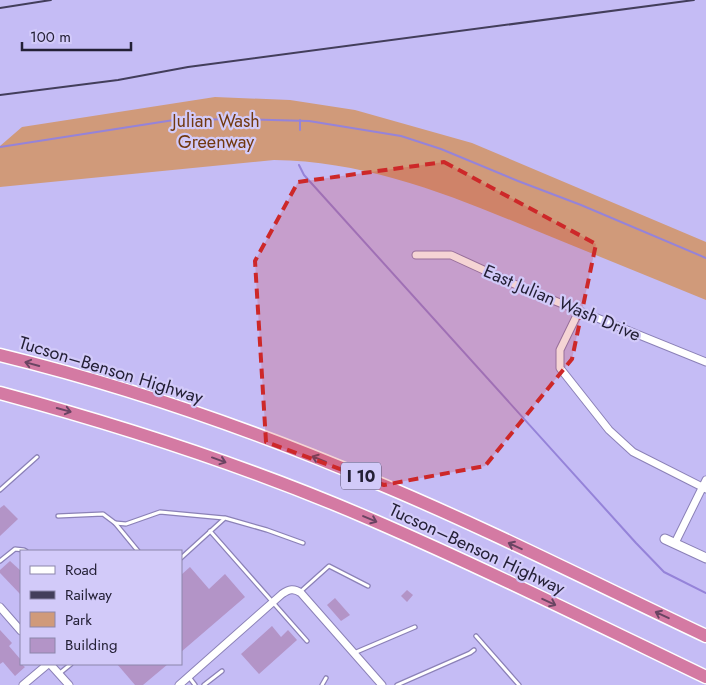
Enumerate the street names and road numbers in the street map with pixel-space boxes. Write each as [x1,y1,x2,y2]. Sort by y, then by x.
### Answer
street label: East Julian Wash Drive [479,258,645,348]
street label: Tucson–Benson Highway [16,330,206,410]
road number: I 10 [341,462,381,490]
street label: Tucson–Benson Highway [385,497,569,601]

